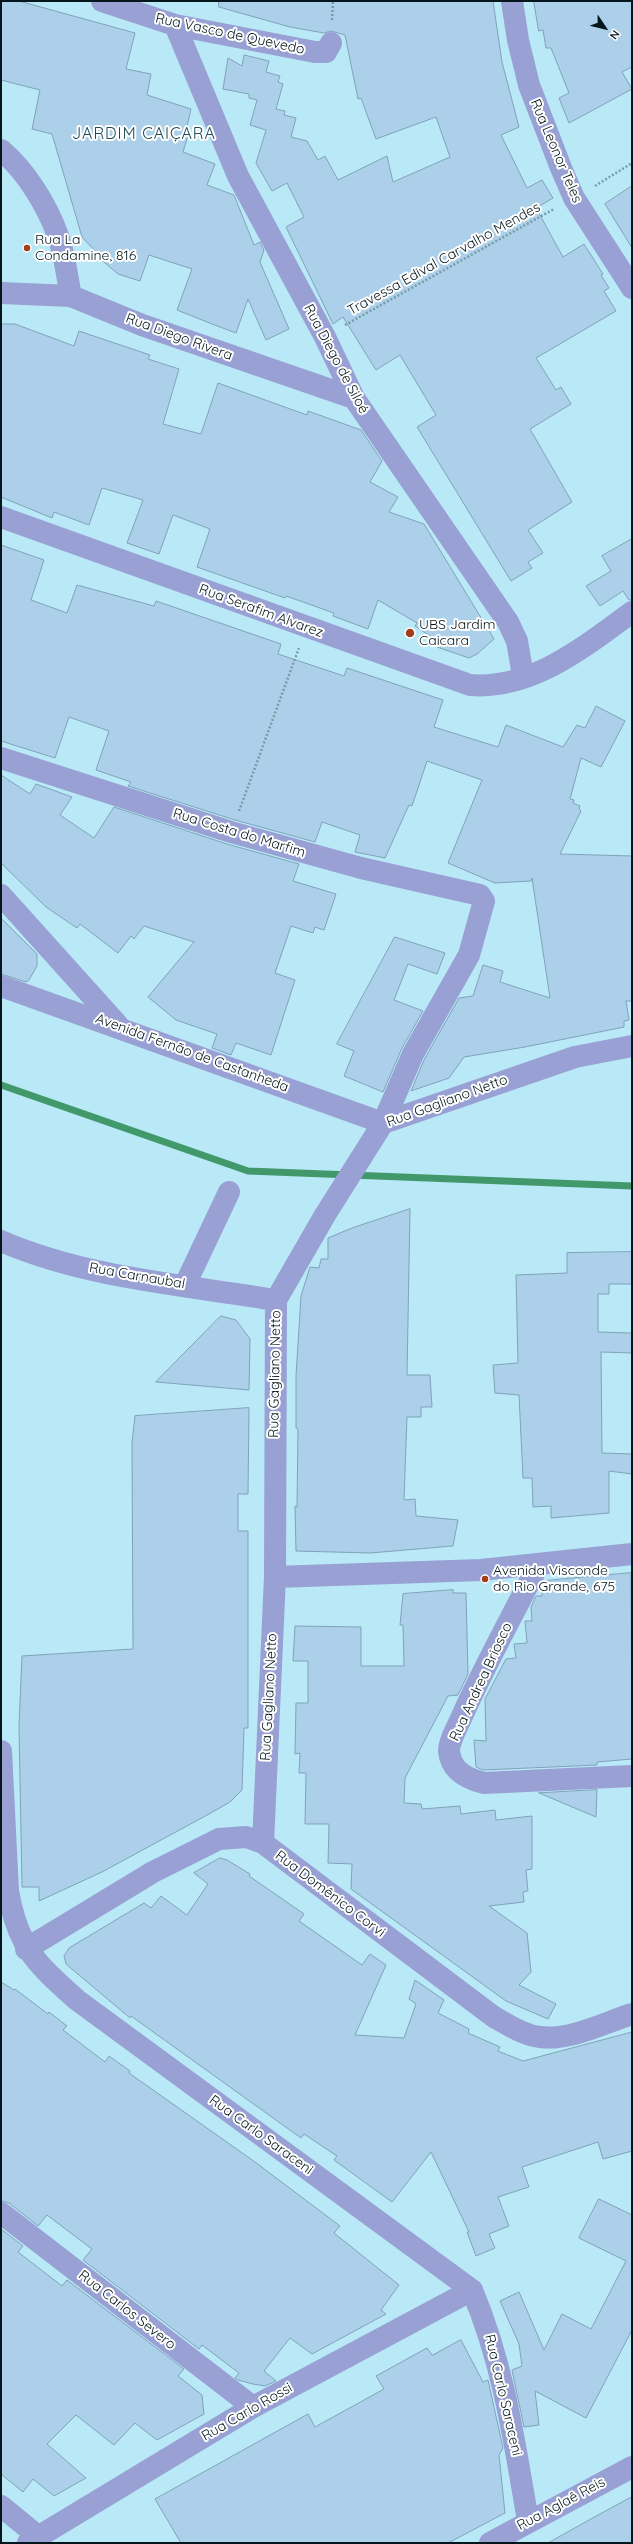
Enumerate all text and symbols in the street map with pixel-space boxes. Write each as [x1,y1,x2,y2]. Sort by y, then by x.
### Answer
north arrow [585,8,625,48]
street label: Rua Vasco de Quevedo [154,10,306,58]
text: N [607,28,623,42]
street label: Rua Leonor Teles [527,96,585,206]
district label: JARDIM CAIÇARA [72,124,216,144]
street label: Travessa Edival Carvalho Mendes [345,199,543,319]
place label: Rua La Condamine, 816 [35,232,136,264]
marker: Rua La Condamine, 816 [22,243,32,253]
street label: Rua Diego de Siloé [300,301,372,417]
street label: Rua Diego Rivera [123,310,235,364]
street label: Rua Serafim Alvarez [197,581,325,641]
place label: UBS Jardim Caicara [419,617,496,650]
marker: UBS Jardim Caicara [404,627,416,639]
street label: Rua Costa do Marfim [171,805,307,861]
street label: Avenida Fernão de Castanheda [93,1010,291,1096]
street label: Rua Gagliano Netto [384,1071,510,1131]
street label: Rua Carnaubal [88,1259,186,1293]
street label: Rua Gagliano Netto [265,1310,285,1438]
place label: Avenida Visconde do Rio Grande, 675 [493,1563,615,1596]
marker: Avenida Visconde do Rio Grande, 675 [480,1574,490,1584]
street label: Rua Andrea Briosco [446,1620,516,1744]
street label: Rua Gagliano Netto [257,1633,281,1761]
street label: Rua Domênico Corvi [272,1847,388,1941]
street label: Rua Carlo Saraceni [206,2092,316,2178]
street label: Rua Carlos Severo [75,2267,179,2353]
street label: Rua Carlo Saraceni [481,2333,525,2457]
street label: Rua Carlo Rossi [199,2379,295,2445]
street label: Rua Aglaê Reis [514,2474,608,2534]

